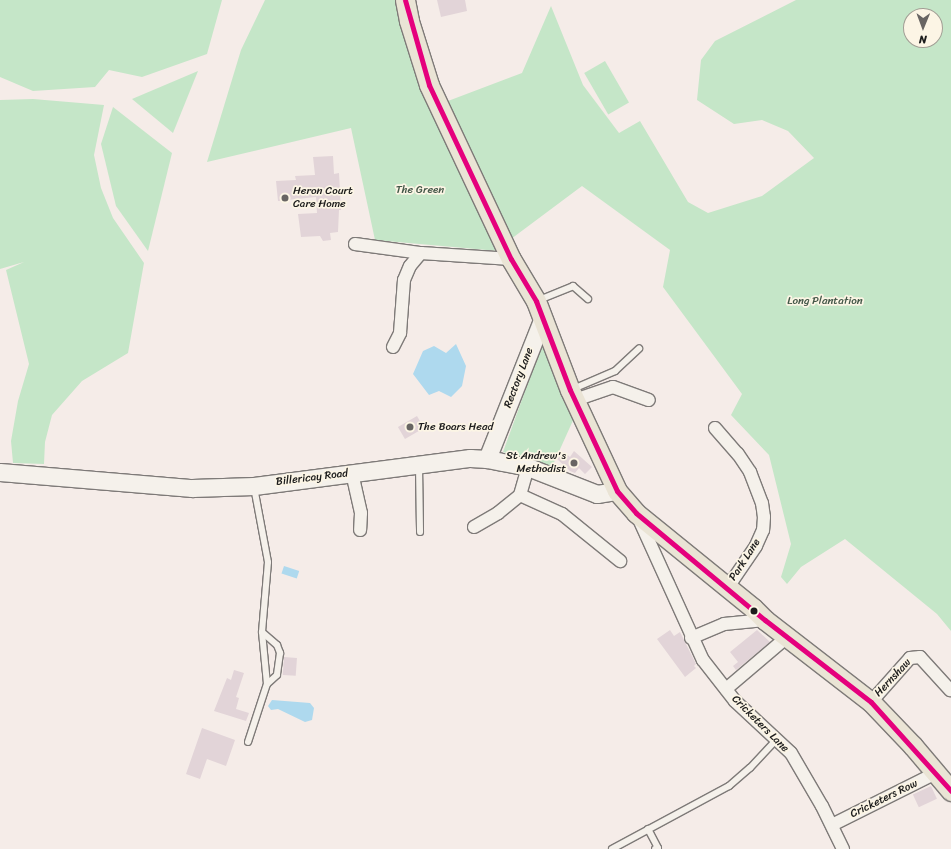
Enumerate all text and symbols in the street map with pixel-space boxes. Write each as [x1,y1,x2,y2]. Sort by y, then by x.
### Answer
north arrow [903,8,943,48]
text: N [919,30,927,49]
park label: The Green [396,183,444,197]
place label: Heron Court Care Home [293,185,353,211]
marker: Heron Court Care Home [280,193,290,203]
park label: Long Plantation [787,294,863,308]
street label: Rectory Lane [501,346,537,410]
place label: The Boars Head [418,420,494,434]
marker: The Boars Head [405,422,415,432]
place label: St Andrew's Methodist [506,450,566,476]
marker: St Andrew's Methodist [569,458,579,468]
street label: Billericay Road [275,467,349,489]
street label: Park Lane [727,536,763,584]
unlabelled marker [749,606,759,616]
street label: Hernshaw [872,656,914,700]
street label: Cricketers Lane [729,693,791,755]
street label: Cricketers Row [848,777,920,821]

